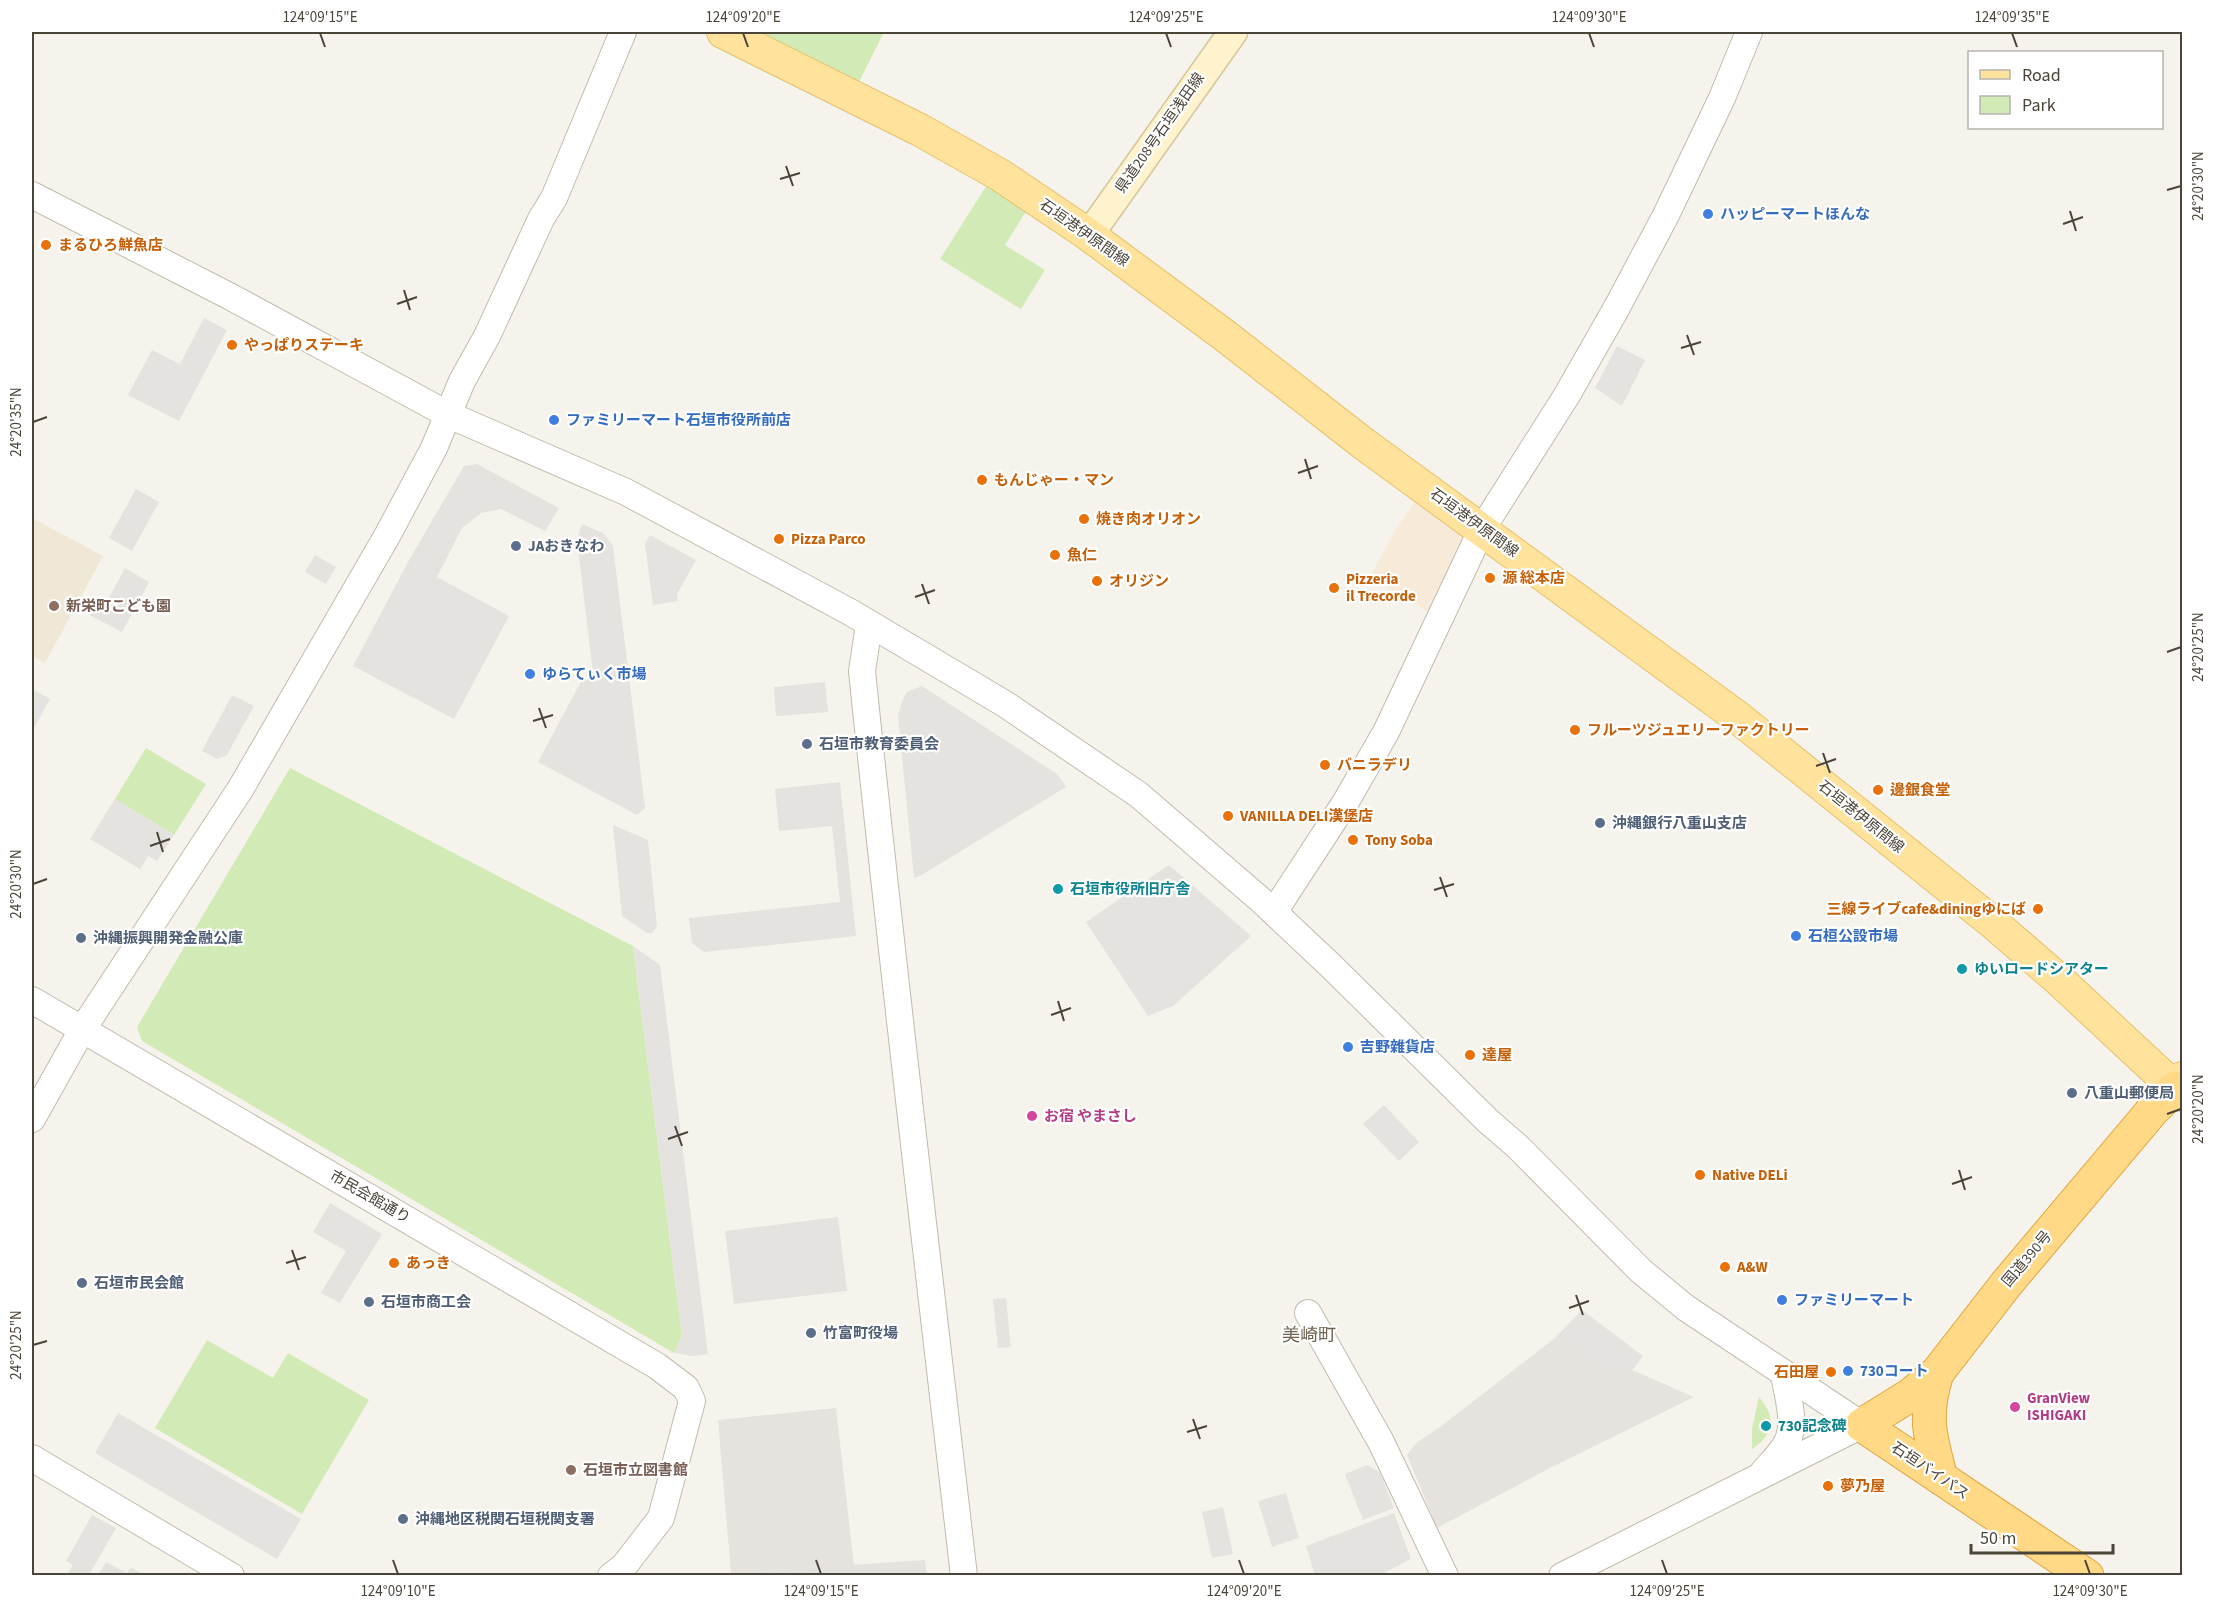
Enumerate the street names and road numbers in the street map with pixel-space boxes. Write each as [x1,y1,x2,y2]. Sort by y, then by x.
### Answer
street label: 県道208号石垣浅田線 [1111,69,1209,197]
street label: 石垣港伊原間線 [1035,194,1133,272]
street label: 石垣港伊原間線 [1425,484,1523,562]
street label: 石垣港伊原間線 [1814,776,1908,858]
street label: 市民会館通り [326,1165,414,1229]
street label: 国道390号 [1997,1226,2057,1292]
street label: 石垣バイパス [1887,1437,1973,1505]

